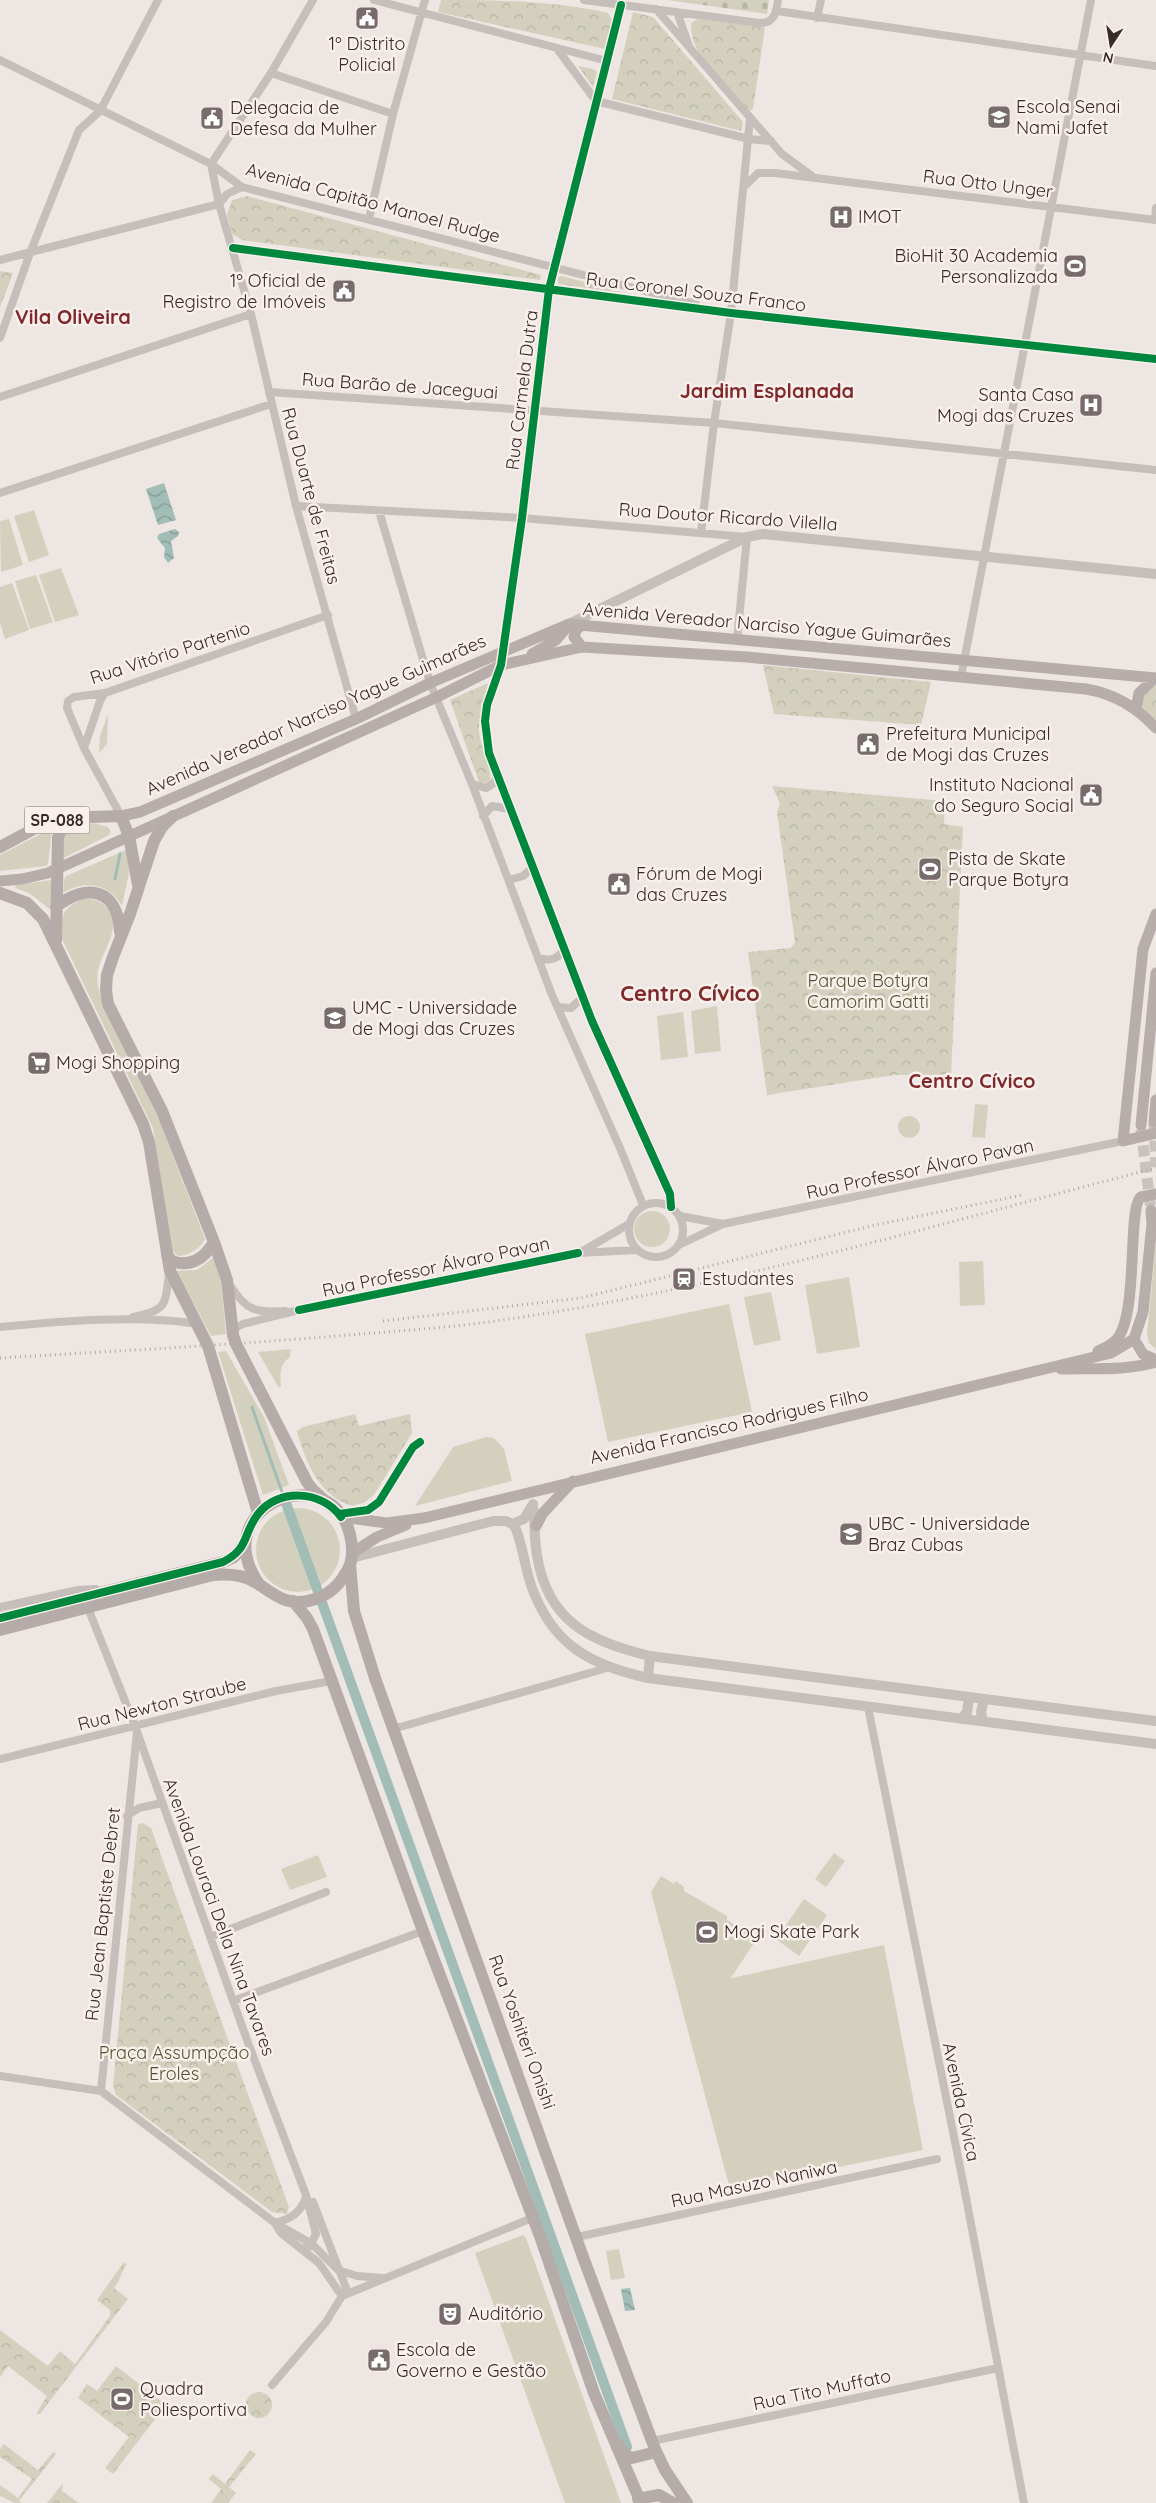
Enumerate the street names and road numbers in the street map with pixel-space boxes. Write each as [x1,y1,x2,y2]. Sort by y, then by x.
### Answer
street label: Avenida Capitão Manoel Rudge [243,157,503,248]
street label: Rua Otto Unger [922,164,1054,203]
street label: Rua Coronel Souza Franco [585,267,807,316]
street label: Rua Carmela Dutra [500,309,543,471]
street label: Rua Barão de Jaceguai [301,367,499,404]
street label: Rua Duarte de Freitas [277,405,346,587]
street label: Rua Doutor Ricardo Vilella [618,497,838,536]
street label: Avenida Vereador Narciso Yague Guimarães [582,597,952,652]
street label: Rua Vitório Partenio [87,616,253,689]
street label: Avenida Vereador Narciso Yague Guimarães [142,629,489,800]
road number: SP-088 [24,806,90,834]
street label: Rua Professor Álvaro Pavan [804,1133,1036,1204]
street label: Rua Professor Álvaro Pavan [320,1231,552,1302]
street label: Avenida Francisco Rodrigues Filho [587,1382,870,1469]
street label: Rua Newton Straube [75,1671,249,1736]
street label: Avenida Louraci Della Nina Tavares [158,1775,281,2059]
street label: Rua Jean Baptiste Debret [80,1806,125,2022]
street label: Rua Yoshiteri Onishi [484,1951,561,2112]
street label: Avenida Cívica [938,2040,985,2163]
street label: Rua Masuzo Naniwa [669,2155,839,2212]
street label: Rua Tito Muffato [751,2364,893,2415]

